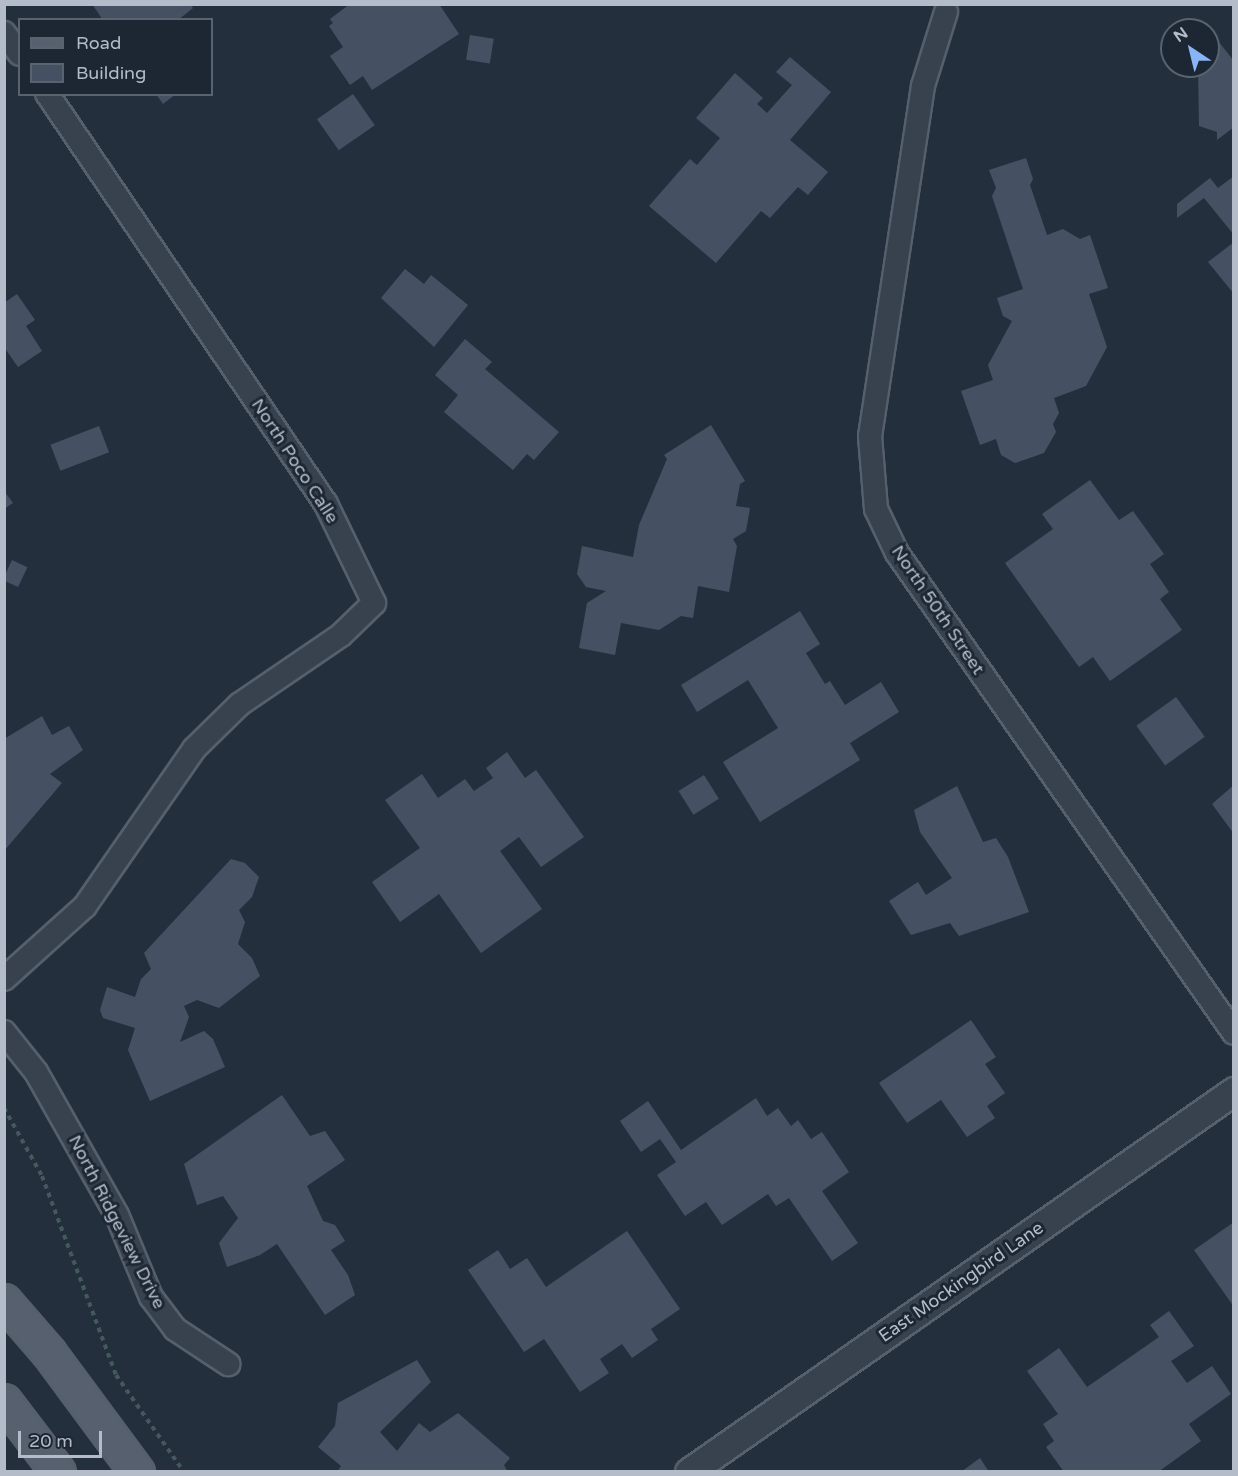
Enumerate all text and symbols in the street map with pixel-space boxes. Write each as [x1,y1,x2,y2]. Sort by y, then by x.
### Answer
legend [18,18,213,96]
north arrow [1160,18,1220,78]
text: N [1170,23,1192,47]
text: Road [76,32,121,54]
text: Building [76,62,146,84]
street label: North Poco Calle [247,395,343,527]
street label: North 50th Street [887,541,989,679]
street label: North Ridgeview Drive [64,1132,170,1312]
street label: East Mockingbird Lane [875,1217,1047,1347]
scale bar [21,1419,105,1457]
text: 20 m [29,1430,73,1452]

